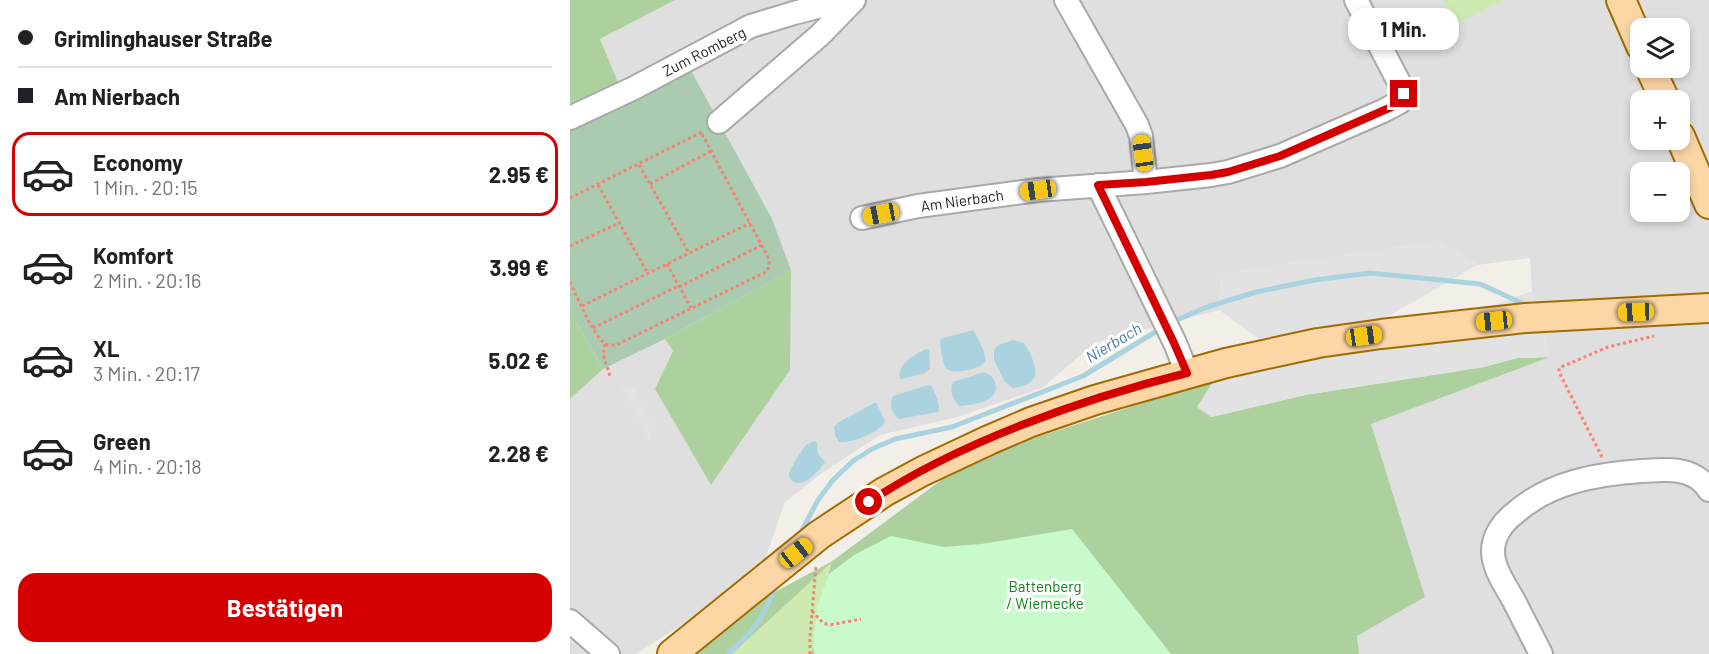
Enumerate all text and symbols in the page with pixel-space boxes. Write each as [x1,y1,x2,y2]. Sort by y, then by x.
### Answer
callout: 1 Min. [1348,7,1460,49]
text: 1 Min. [1380,17,1427,41]
map controls [1630,18,1690,222]
button: layers [1630,18,1690,78]
street label: Zum Romberg [659,22,749,80]
text: Grimlinghauser Straße [54,25,273,51]
route end [1390,80,1417,107]
text: Am Nierbach [54,83,180,109]
button: + [1630,90,1690,150]
car [1132,134,1154,172]
icon: car [21,147,75,201]
text: Economy [93,149,183,175]
text: 2.95 € [489,161,549,187]
button: − [1630,162,1690,222]
text: 1 Min. · 20:15 [93,175,198,199]
car [1019,179,1057,201]
street label: Am Nierbach [919,185,1005,215]
car [862,202,900,226]
icon: car [21,240,75,294]
text: Komfort [93,242,174,268]
text: 3.99 € [489,254,549,280]
text: 2 Min. · 20:16 [93,268,201,292]
car [1618,302,1654,322]
car [1475,310,1513,332]
water label: Nierbach [1082,318,1144,366]
car [1345,325,1383,347]
icon: car [21,333,75,387]
text: XL [93,335,119,361]
text: 5.02 € [489,347,549,373]
text: 3 Min. · 20:17 [93,361,200,385]
icon: car [21,426,75,480]
text: Green [93,428,151,454]
text: 2.28 € [488,440,549,466]
text: 4 Min. · 20:18 [93,454,202,478]
route start [855,488,882,515]
car [776,535,816,571]
button: Bestätigen [18,573,552,642]
park label: Battenberg / Wiemecke [1006,577,1084,612]

